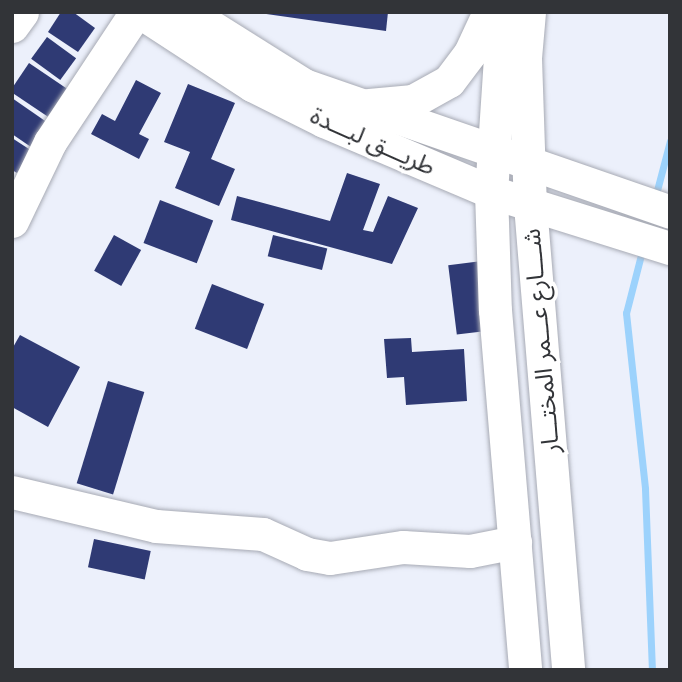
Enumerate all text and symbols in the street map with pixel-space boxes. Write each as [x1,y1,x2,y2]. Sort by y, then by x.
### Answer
street label: طريـــق لبـــدة [306,101,440,181]
street label: شــــارع عـــمر المختـــار [517,228,565,454]

